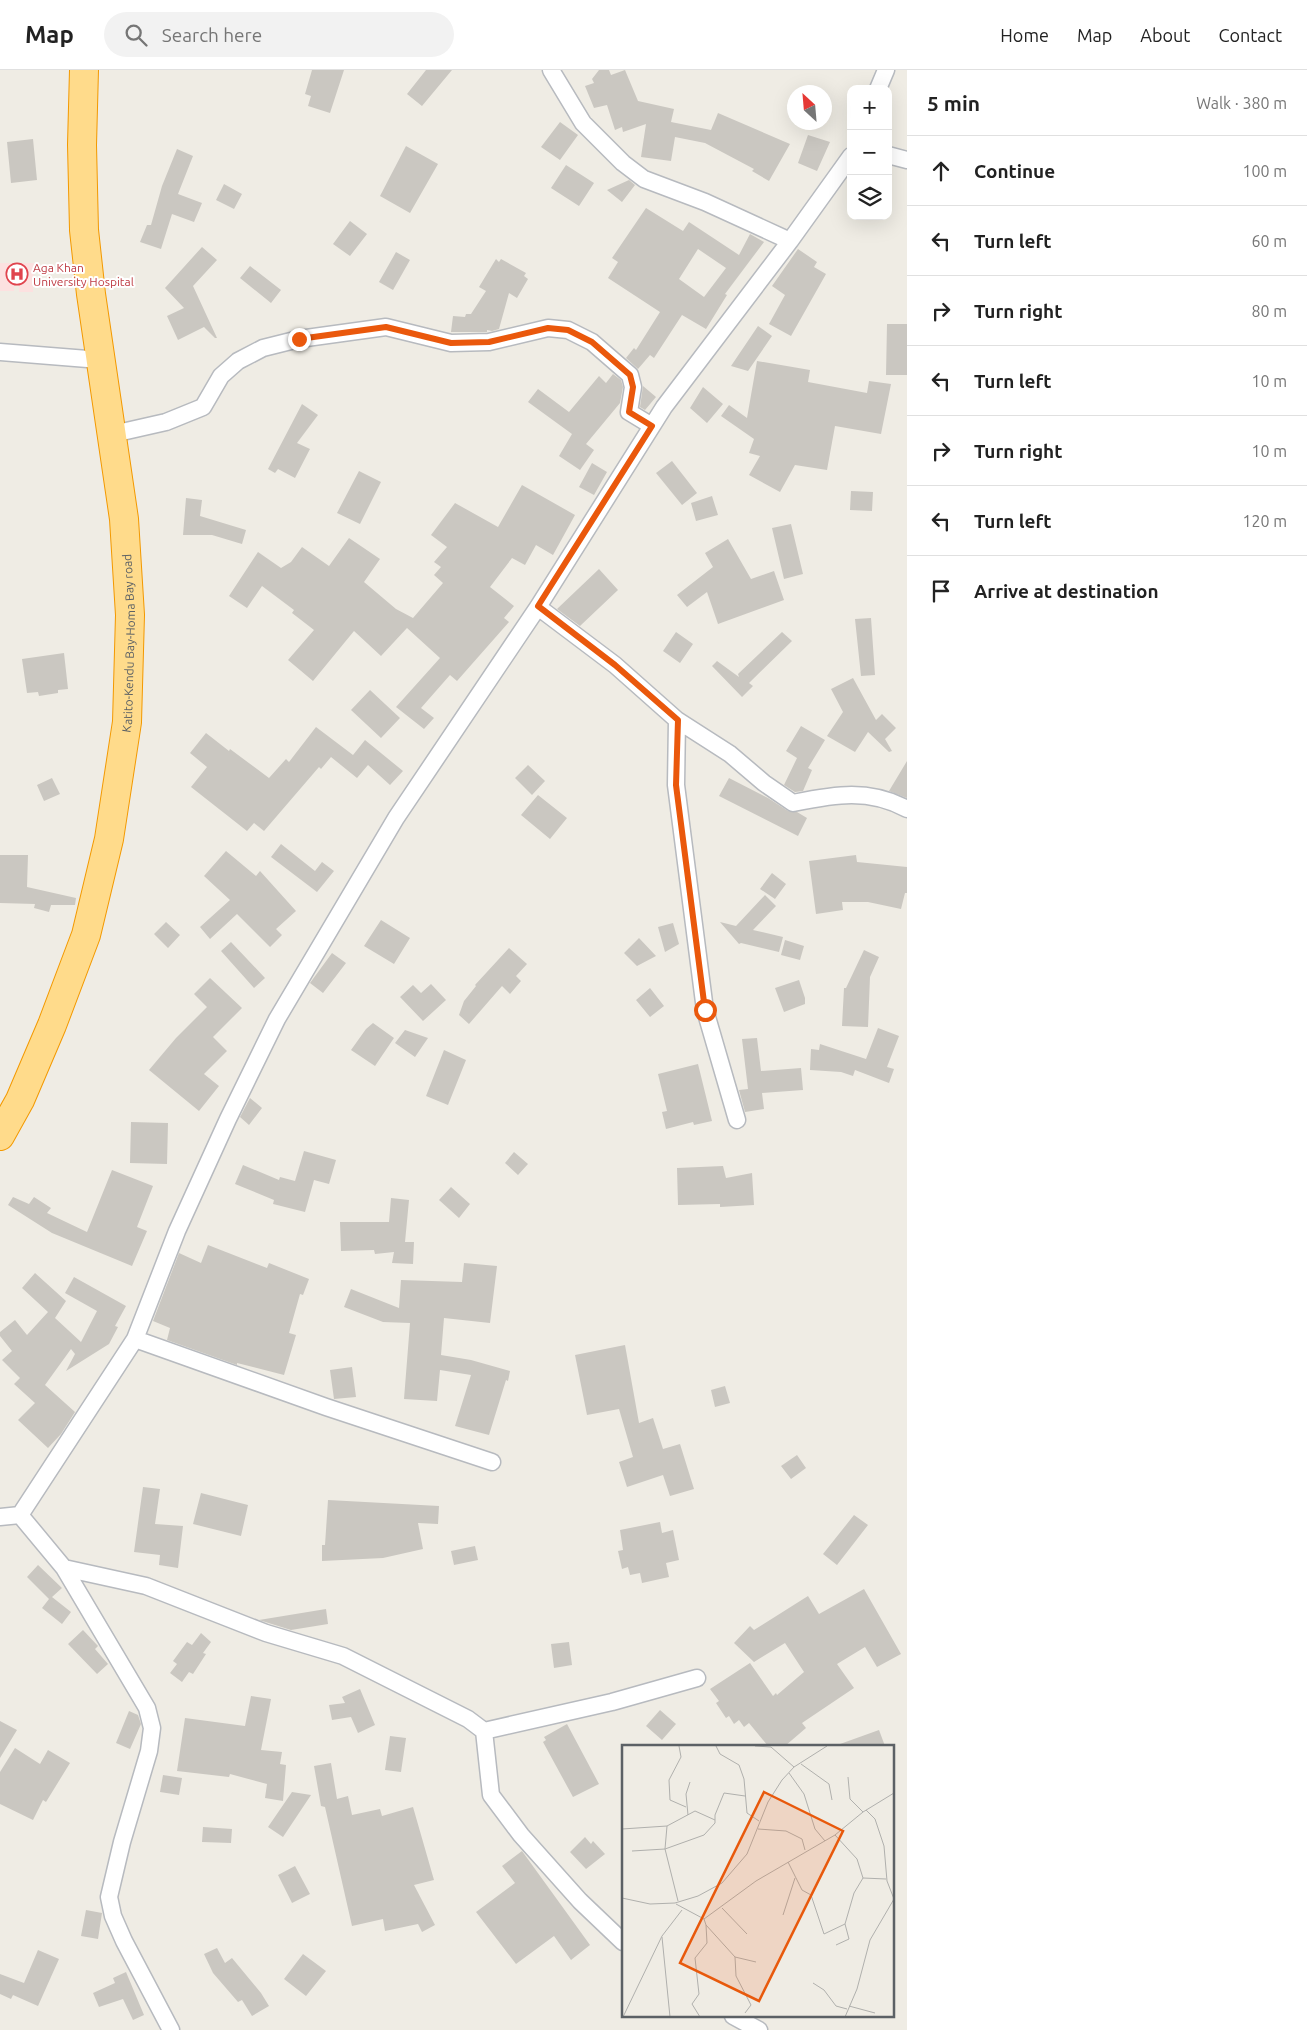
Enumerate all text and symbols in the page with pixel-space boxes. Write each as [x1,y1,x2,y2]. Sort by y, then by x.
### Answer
search box [104,12,454,57]
text: Map [25,21,74,48]
icon: search [122,21,150,49]
text: Search here [162,24,262,46]
text: Home [1000,25,1049,45]
text: Map [1077,25,1112,45]
text: About [1140,25,1190,45]
text: Contact [1218,25,1282,45]
north arrow [787,85,832,130]
map controls [847,85,892,220]
button: + [847,85,892,130]
text: 5 min [927,91,980,115]
text: Walk · 380 m [1196,94,1287,112]
button: − [847,130,892,175]
icon: ahead [927,157,955,185]
text: Continue [974,160,1055,182]
text: 100 m [1242,162,1287,180]
button: layers [847,175,892,220]
icon: left [927,227,955,255]
text: Turn left [974,230,1052,252]
text: 60 m [1251,232,1287,250]
place label: Aga Khan University Hospital [33,261,134,288]
hospital icon: Aga Khan University Hospital [5,262,29,286]
icon: right [927,297,955,325]
text: Turn right [974,300,1062,322]
text: 80 m [1251,302,1287,320]
route end [288,328,311,351]
icon: left [927,367,955,395]
text: Turn left [974,370,1052,392]
text: 10 m [1251,372,1287,390]
icon: right [927,437,955,465]
text: Turn right [974,440,1062,462]
text: 10 m [1251,442,1287,460]
icon: left [927,507,955,535]
text: Turn left [974,510,1052,532]
text: 120 m [1242,512,1287,530]
street label: Katito-Kendu Bay-Homa Bay road [119,554,137,733]
icon: arrive [927,577,955,605]
text: Arrive at destination [974,580,1159,602]
route start [694,999,717,1022]
inset map [622,1745,894,2018]

